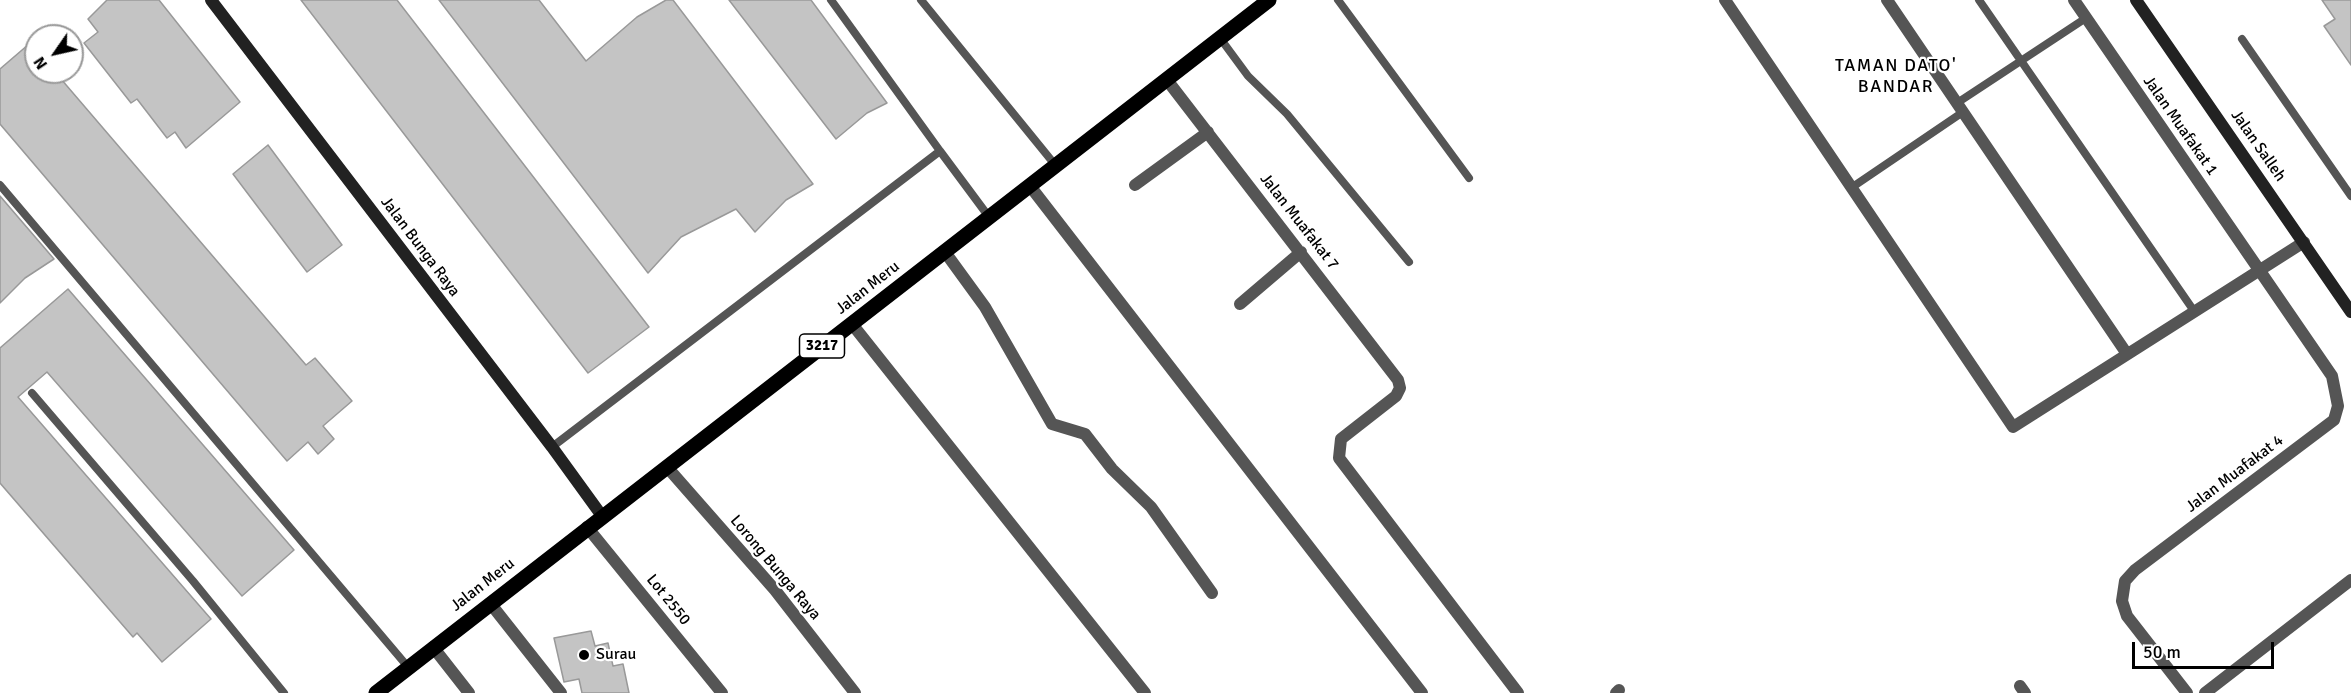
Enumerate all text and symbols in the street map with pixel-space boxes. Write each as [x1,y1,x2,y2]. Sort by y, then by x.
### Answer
north arrow [24,24,84,84]
text: N [29,53,52,73]
district label: TAMAN DATO' BANDAR [1835,55,1957,98]
street label: Jalan Muafakat 1 [2139,73,2221,179]
street label: Jalan Salleh [2226,107,2290,185]
street label: Jalan Muafakat 7 [1255,170,1343,274]
street label: Jalan Bunga Raya [376,193,464,301]
street label: Jalan Meru [832,257,904,319]
road number: 3217 [800,334,844,358]
street label: Jalan Muafakat 4 [2183,431,2287,517]
street label: Lorong Bunga Raya [726,512,824,624]
street label: Jalan Meru [447,554,519,616]
street label: Lot 2550 [642,571,694,629]
scale bar [2135,630,2278,668]
text: 50 m [2143,641,2181,663]
place label: Surau [596,645,636,665]
marker: Surau [577,648,591,662]

